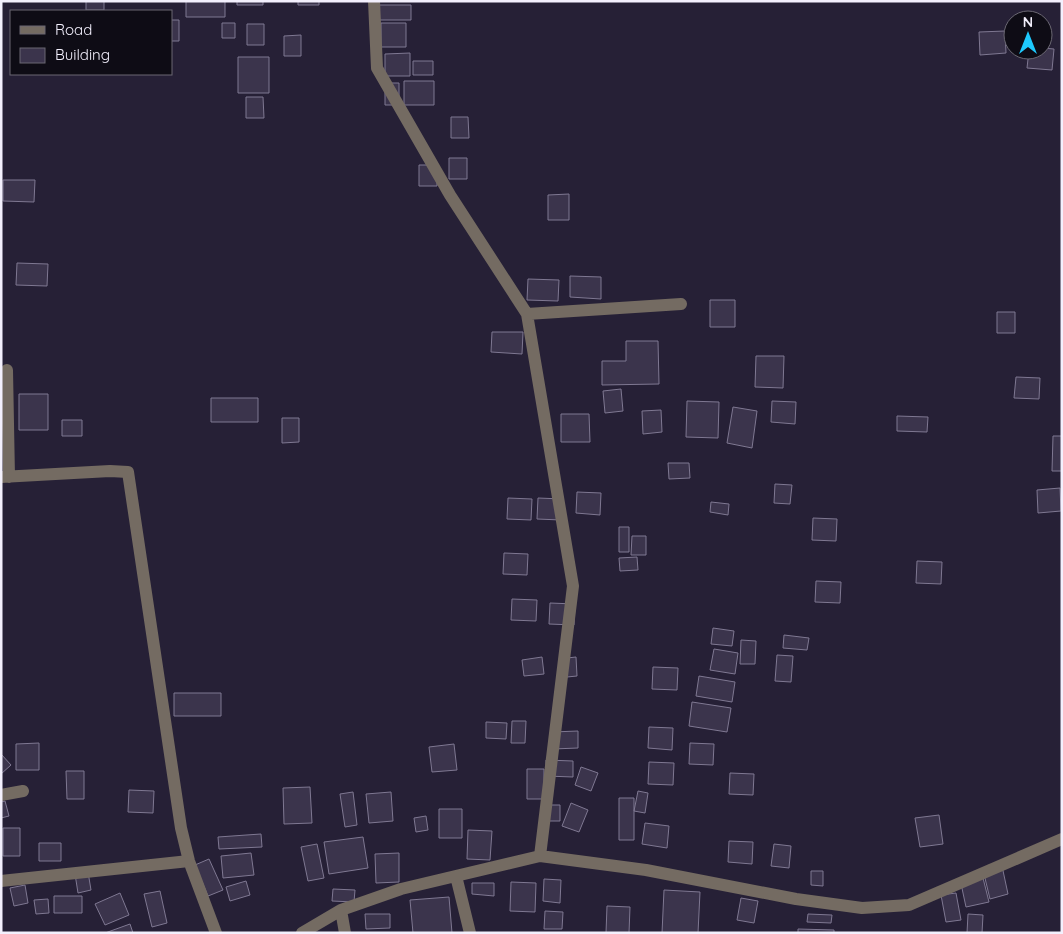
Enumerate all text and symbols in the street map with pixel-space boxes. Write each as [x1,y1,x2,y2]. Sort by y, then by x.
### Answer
legend [10,10,172,75]
north arrow [1003,10,1053,60]
text: N [1023,13,1033,31]
text: Road [55,20,92,39]
text: Building [55,45,110,64]

